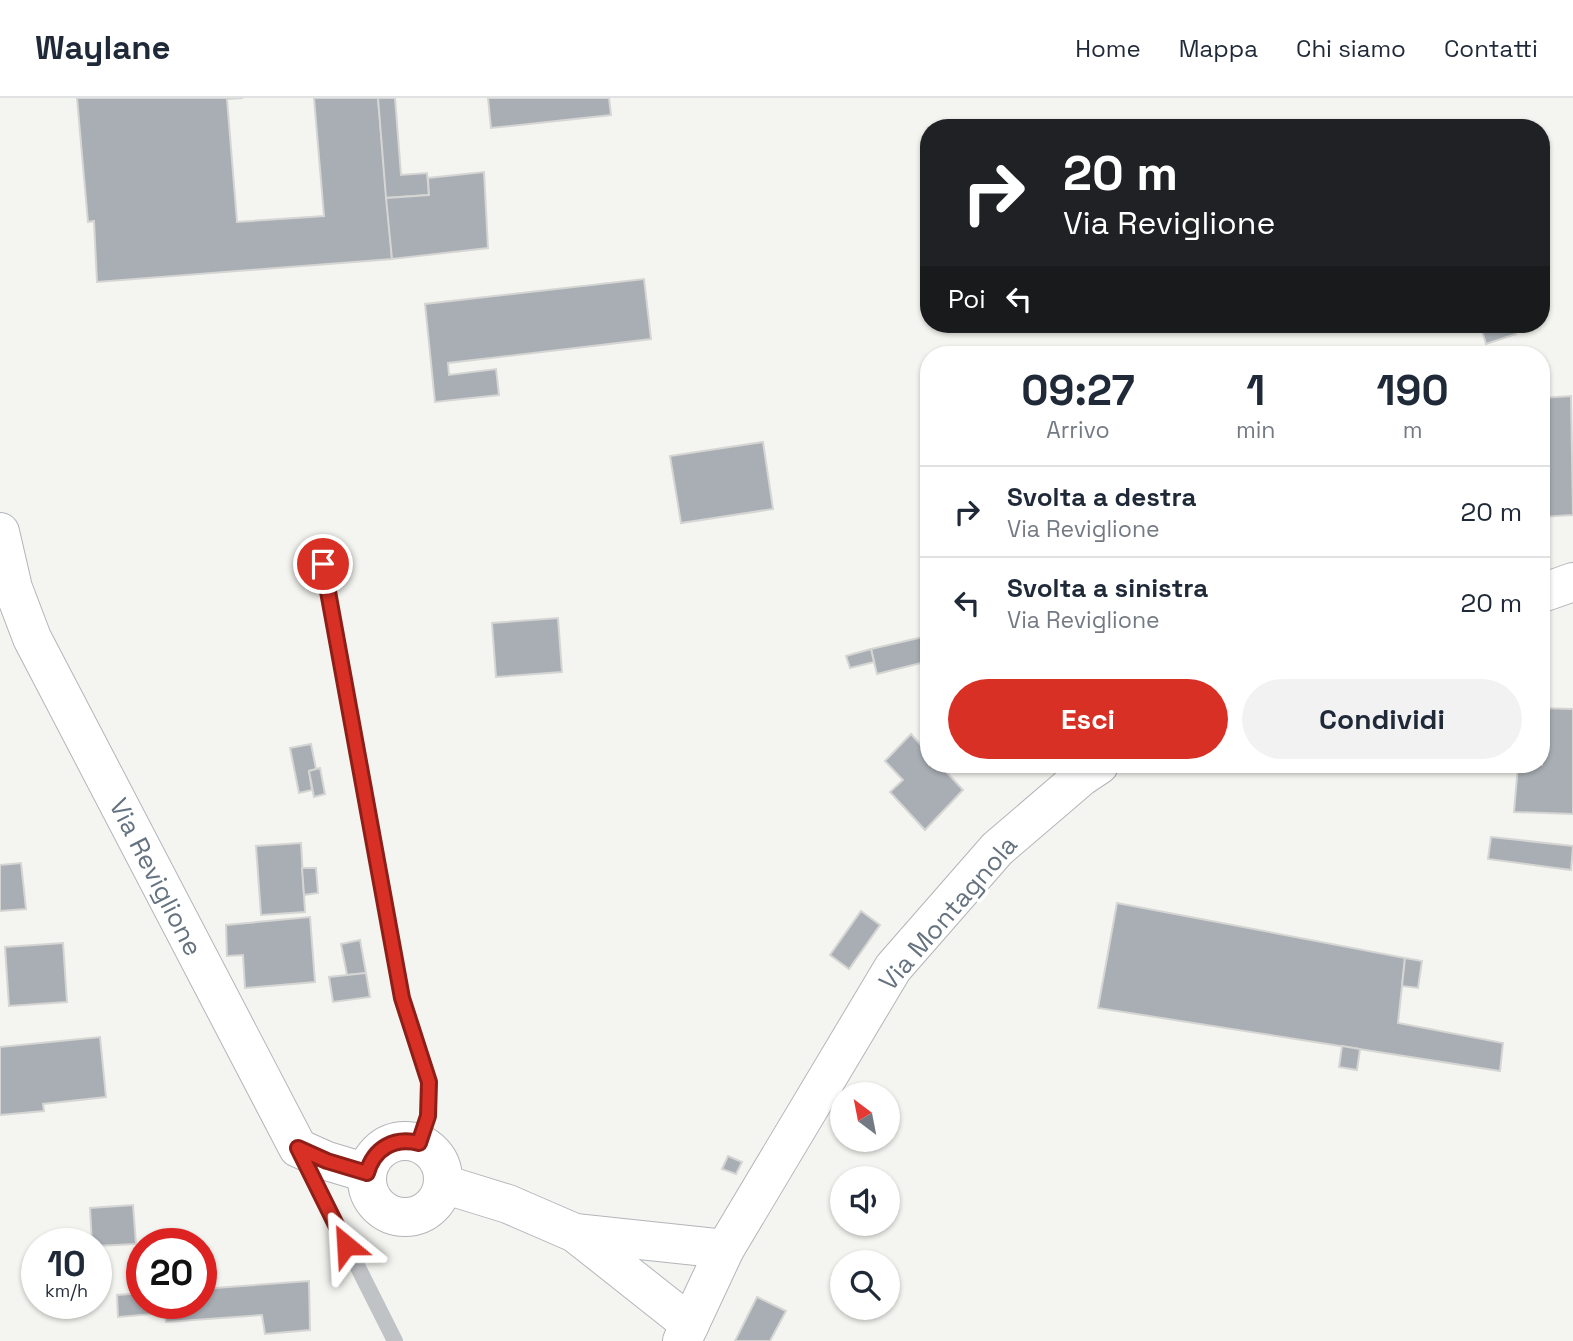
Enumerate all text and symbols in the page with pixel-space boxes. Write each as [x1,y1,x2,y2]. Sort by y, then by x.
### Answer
text: Waylane [35,27,171,69]
text: Home [1075,33,1141,64]
text: Mappa [1179,33,1258,64]
text: Chi siamo [1296,33,1406,64]
text: Contatti [1444,33,1538,64]
text: 20 m [1063,142,1178,204]
icon: right [948,147,1039,238]
text: Via Reviglione [1063,203,1275,243]
icon: left [1000,280,1038,318]
text: Poi [948,282,986,316]
text: 09:27 [1021,364,1135,417]
text: 1 [1246,364,1265,417]
text: 190 [1377,364,1449,417]
text: Arrivo [1046,415,1110,445]
text: min [1236,415,1275,445]
text: m [1403,415,1423,445]
text: Svolta a destra [1007,480,1196,514]
icon: right [948,493,986,531]
text: 20 m [1461,495,1522,529]
text: Via Reviglione [1007,514,1160,544]
pin [293,534,353,594]
icon: arrive [304,545,342,583]
text: Svolta a sinistra [1007,571,1208,605]
icon: left [948,584,986,622]
text: 20 m [1461,586,1522,620]
text: Via Reviglione [1007,605,1160,635]
button: Esci [948,679,1228,759]
button: Condividi [1242,679,1522,759]
street label: Via Reviglione [102,792,210,962]
street label: Via Montagnola [871,828,1025,998]
north arrow [830,1082,900,1152]
map controls [830,1082,900,1320]
button: sound [830,1166,900,1236]
position arrow [309,1208,383,1282]
speed limit sign: 20 [126,1228,217,1319]
text: 10 [47,1242,86,1286]
button: search [830,1250,900,1320]
text: km/h [45,1279,88,1302]

